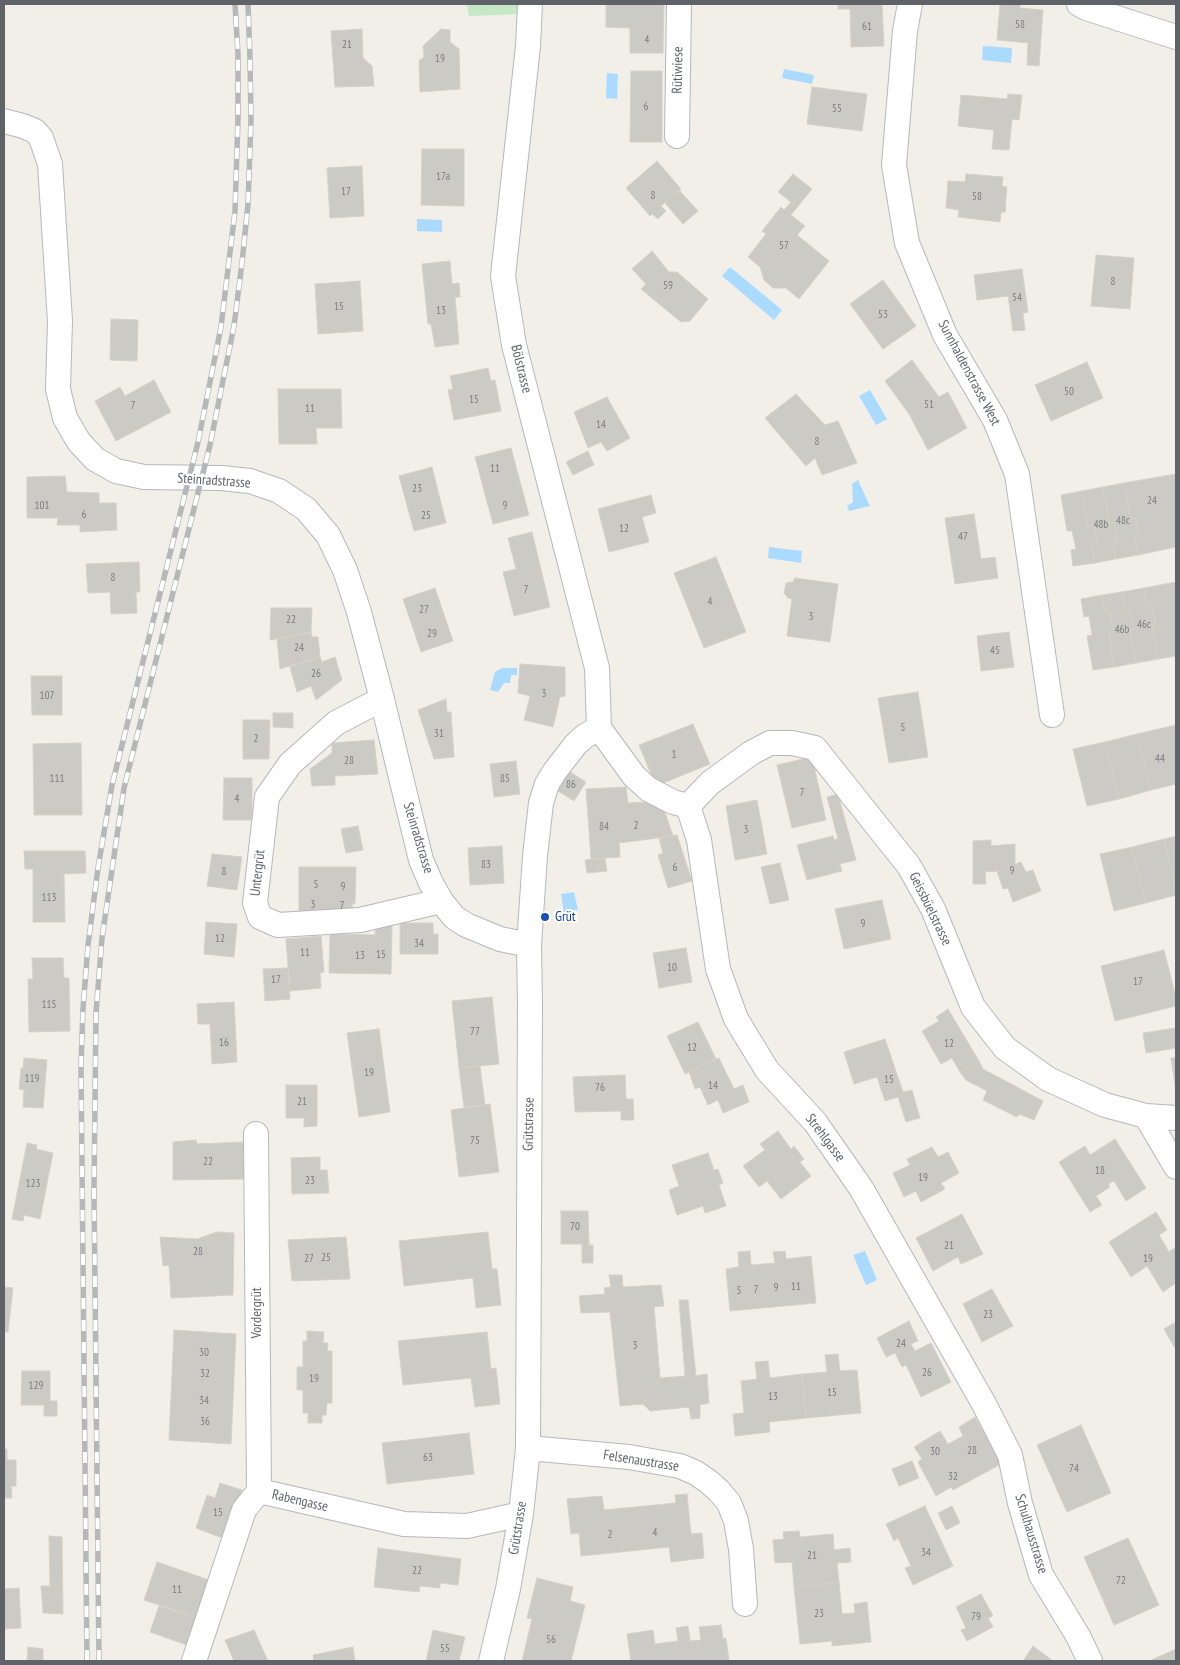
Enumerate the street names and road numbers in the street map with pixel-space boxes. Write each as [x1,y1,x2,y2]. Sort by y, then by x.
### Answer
street label: Rütiwiese [669,46,687,94]
street label: Sunnhaldenstrasse West [934,317,1004,429]
street label: Bölstrasse [507,343,535,395]
street label: Steinradstrasse [177,470,251,492]
street label: Steinradstrasse [399,800,437,876]
street label: Untergrüt [247,849,269,897]
street label: Geissbüelstrasse [905,870,955,948]
street label: Grütstrasse [520,1097,538,1151]
street label: Strehlgasse [802,1111,848,1165]
street label: Vordergrüt [249,1287,265,1339]
street label: Felsenaustrasse [602,1447,680,1475]
street label: Rabengasse [270,1486,330,1516]
street label: Schulhausstrasse [1011,1492,1051,1576]
street label: Grütstrasse [505,1500,531,1556]

